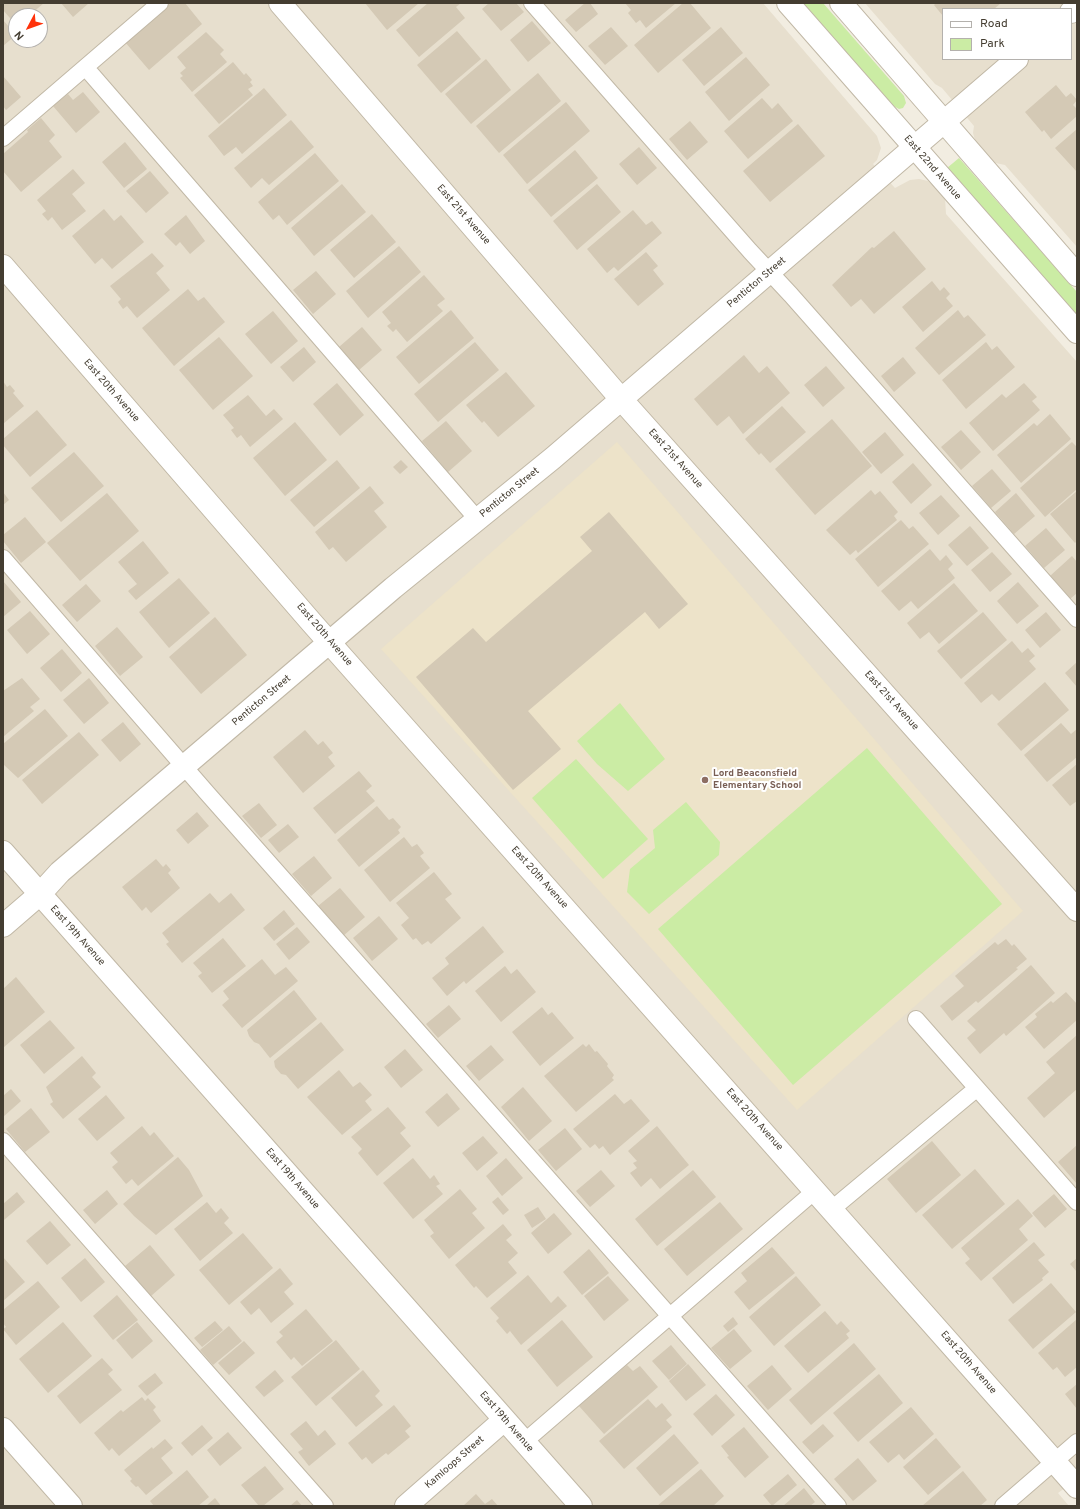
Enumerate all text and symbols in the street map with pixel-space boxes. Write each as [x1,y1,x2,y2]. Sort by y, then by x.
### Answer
north arrow [8,8,48,48]
legend [942,8,1072,60]
text: Road [980,16,1008,32]
text: N [12,28,28,43]
text: Park [980,36,1005,52]
street label: East 22nd Avenue [901,133,963,203]
street label: East 21st Avenue [434,182,492,248]
street label: Penticton Street [725,255,789,311]
street label: East 20th Avenue [80,357,142,425]
street label: East 21st Avenue [645,427,705,491]
street label: Penticton Street [478,465,542,521]
street label: East 20th Avenue [293,601,355,669]
street label: East 21st Avenue [861,669,921,733]
street label: Penticton Street [230,673,294,729]
place label: Lord Beaconsfield Elementary School [713,768,802,792]
marker: Lord Beaconsfield Elementary School [700,775,710,785]
street label: East 20th Avenue [508,844,570,912]
street label: East 19th Avenue [47,904,107,968]
street label: East 20th Avenue [723,1086,785,1154]
street label: East 19th Avenue [262,1146,322,1212]
street label: East 20th Avenue [937,1329,999,1397]
street label: East 19th Avenue [476,1389,536,1455]
street label: Kamloops Street [423,1434,487,1492]

